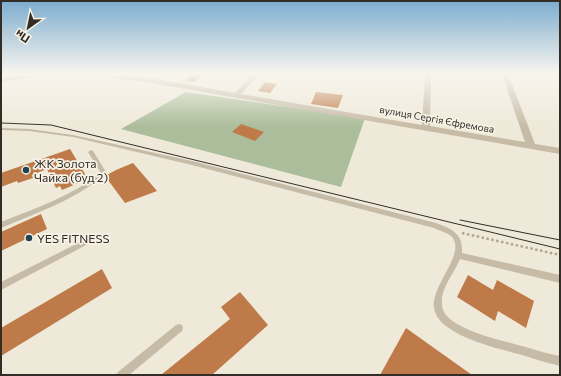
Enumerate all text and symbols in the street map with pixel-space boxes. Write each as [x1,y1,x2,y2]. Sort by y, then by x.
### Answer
north arrow [8,8,48,48]
text: Пн [13,27,32,46]
street label: вулиця Сергія Єфремова [379,103,495,135]
place label: ЖК Золота Чайка (буд 2) [34,156,108,184]
marker: ЖК Золота Чайка (буд 2) [21,165,31,175]
place label: YES FITNESS [37,231,109,245]
marker: YES FITNESS [24,233,34,243]

